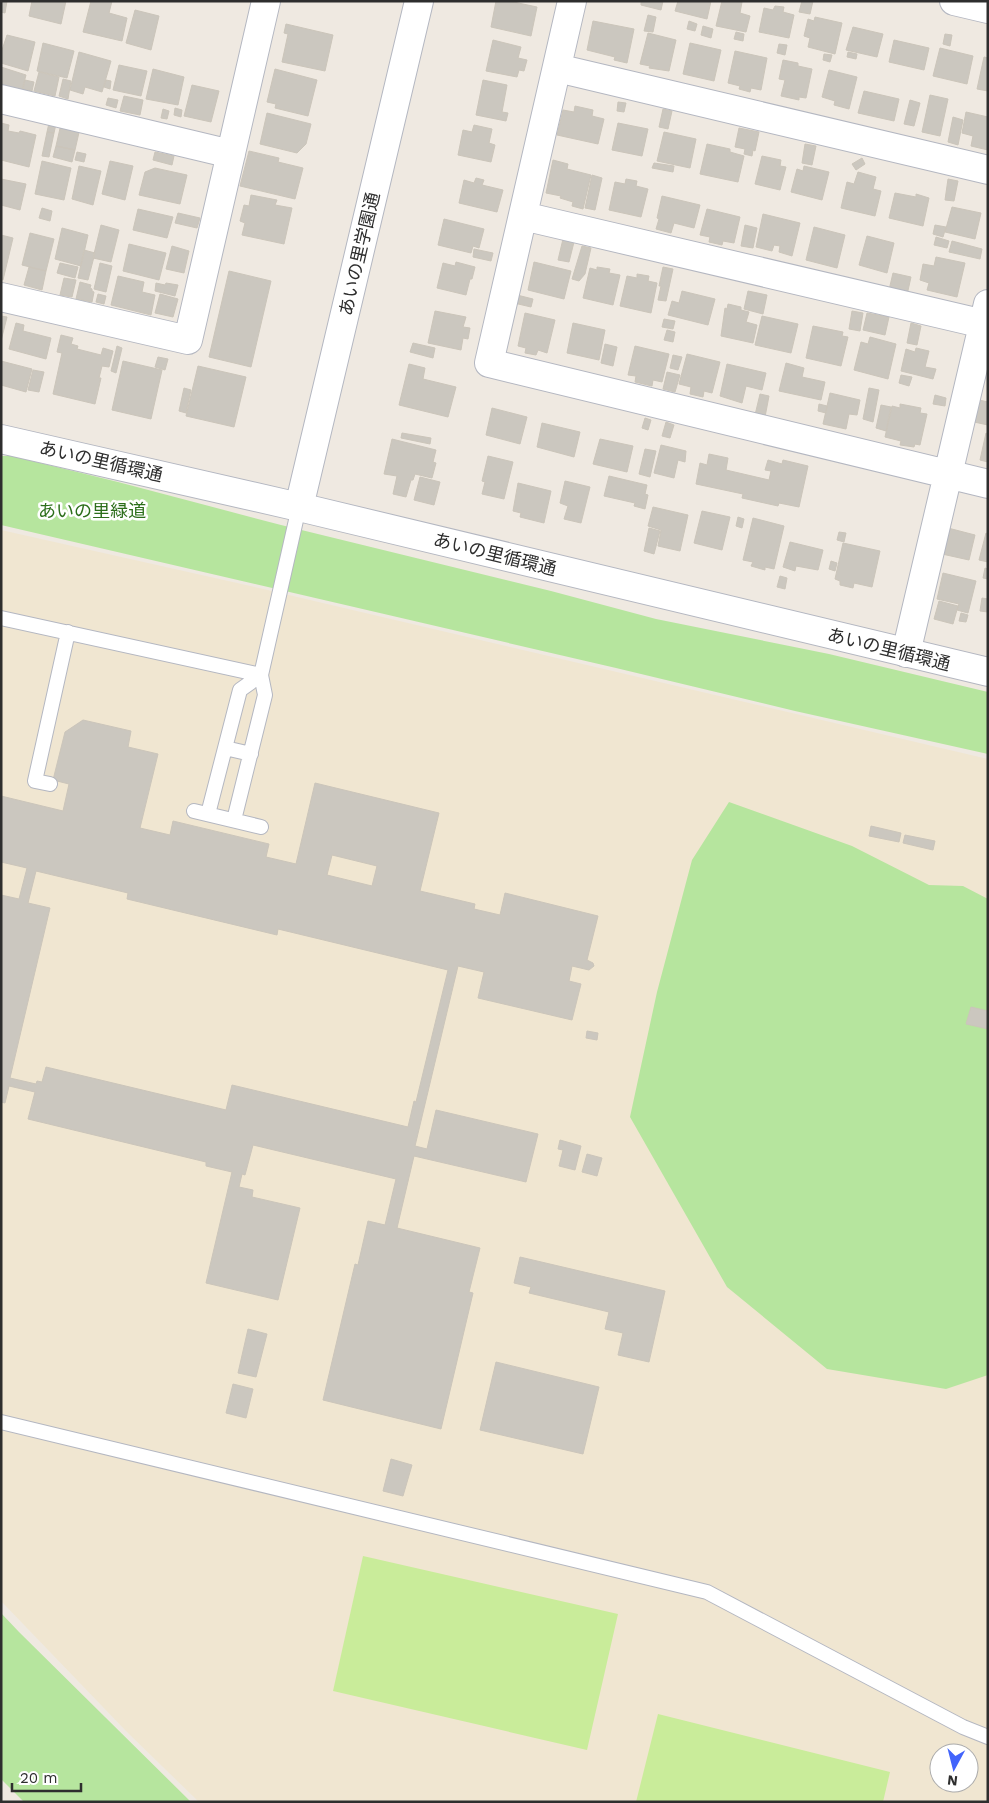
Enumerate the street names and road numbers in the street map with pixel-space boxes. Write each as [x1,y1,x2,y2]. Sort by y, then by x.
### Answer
street label: あいの里学園通 [335,190,383,318]
street label: あいの里循環通 [37,437,165,485]
street label: あいの里循環通 [431,529,559,579]
street label: あいの里循環通 [825,624,953,674]

